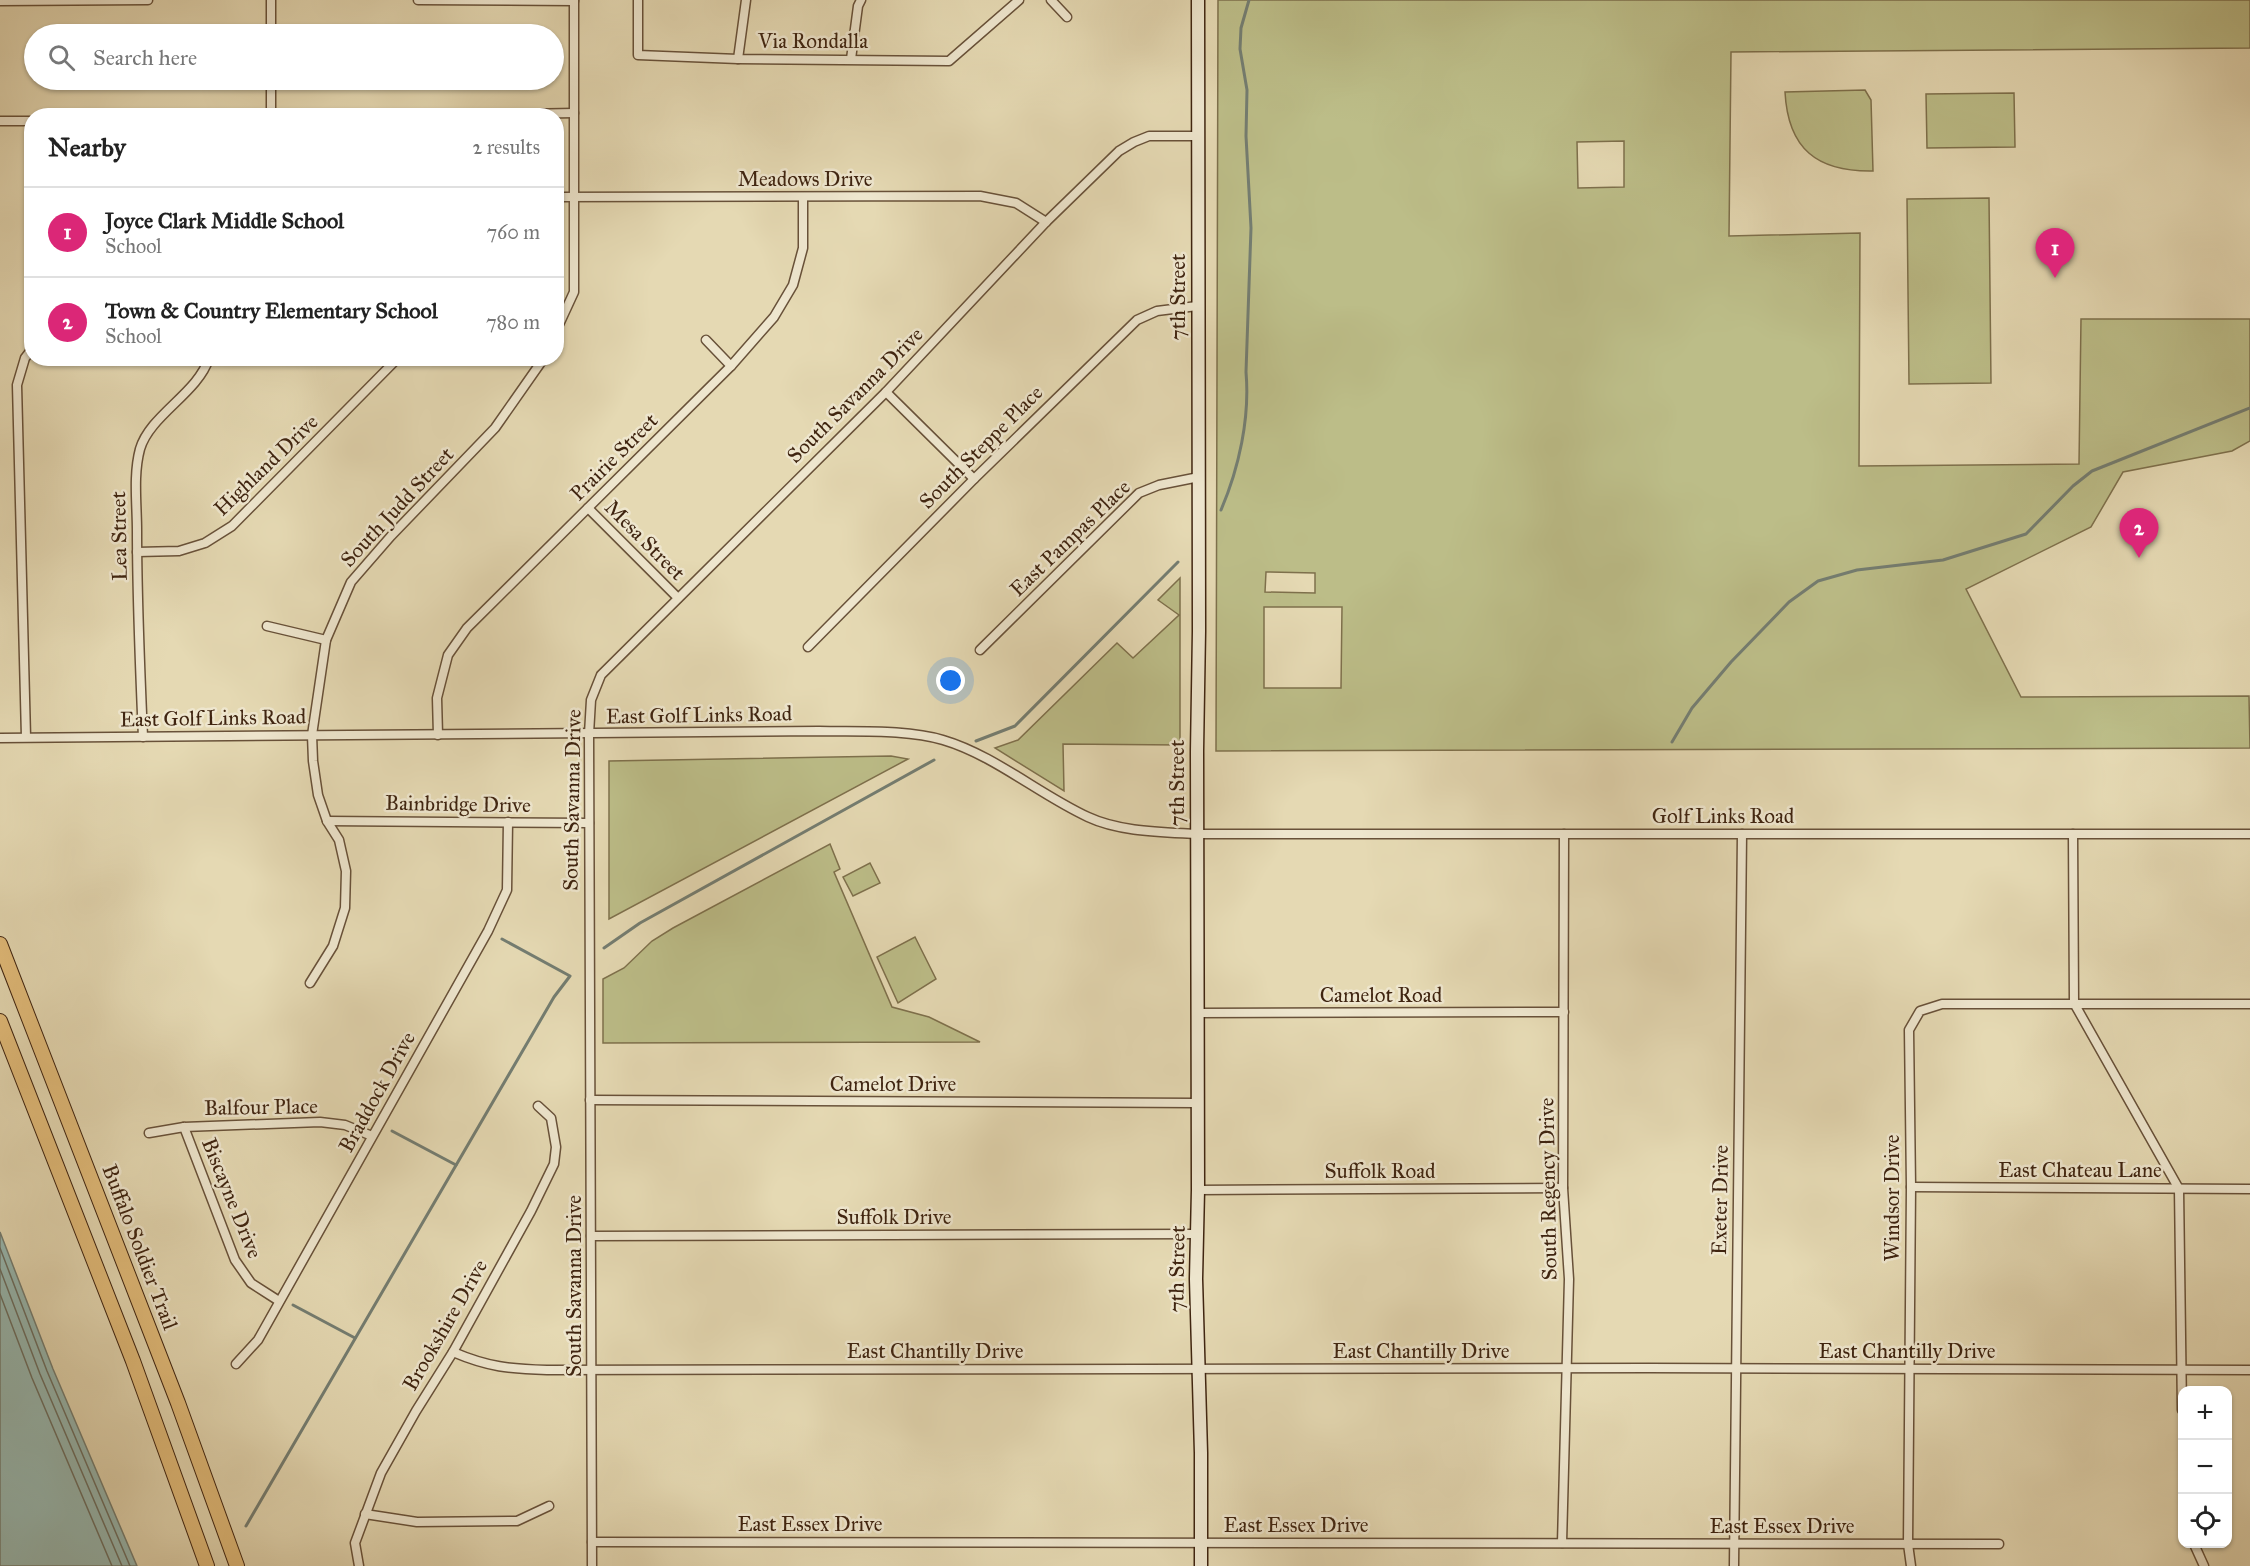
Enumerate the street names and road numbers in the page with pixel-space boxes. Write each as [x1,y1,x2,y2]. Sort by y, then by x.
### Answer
street label: Via Rondalla [757,28,868,54]
street label: Meadows Drive [738,166,873,192]
street label: 7th Street [1165,253,1191,341]
street label: South Savanna Drive [781,321,929,469]
street label: South Steppe Place [914,380,1048,514]
street label: Prairie Street [565,407,664,506]
street label: Highland Drive [208,409,324,521]
street label: South Judd Street [335,441,460,572]
street label: East Pampas Place [1004,474,1136,602]
street label: Lea Street [105,490,133,581]
street label: Mesa Street [599,494,691,586]
street label: East Golf Links Road [606,700,793,730]
street label: East Golf Links Road [120,703,307,733]
street label: South Savanna Drive [557,709,587,891]
street label: 7th Street [1164,739,1190,827]
street label: Bainbridge Drive [385,790,531,818]
street label: Golf Links Road [1652,803,1795,829]
street label: Camelot Road [1320,982,1443,1008]
street label: Braddock Drive [333,1027,421,1157]
street label: Camelot Drive [830,1071,956,1097]
street label: Balfour Place [204,1093,318,1121]
street label: South Regency Drive [1533,1097,1563,1281]
street label: Biscayne Drive [196,1134,268,1262]
street label: Windsor Drive [1879,1134,1905,1261]
street label: Exeter Drive [1706,1145,1734,1255]
street label: East Chateau Lane [1998,1157,2162,1183]
street label: Suffolk Road [1324,1158,1436,1184]
street label: Buffalo Soldier Trail [96,1161,184,1334]
street label: South Savanna Drive [561,1195,587,1377]
street label: Suffolk Drive [837,1204,952,1230]
street label: 7th Street [1163,1225,1191,1313]
street label: Brookshire Drive [397,1254,493,1395]
street label: East Chantilly Drive [847,1338,1024,1364]
street label: East Chantilly Drive [1333,1338,1510,1364]
street label: East Chantilly Drive [1819,1338,1996,1364]
street label: East Essex Drive [738,1511,883,1537]
street label: East Essex Drive [1224,1512,1369,1538]
street label: East Essex Drive [1710,1513,1855,1539]

